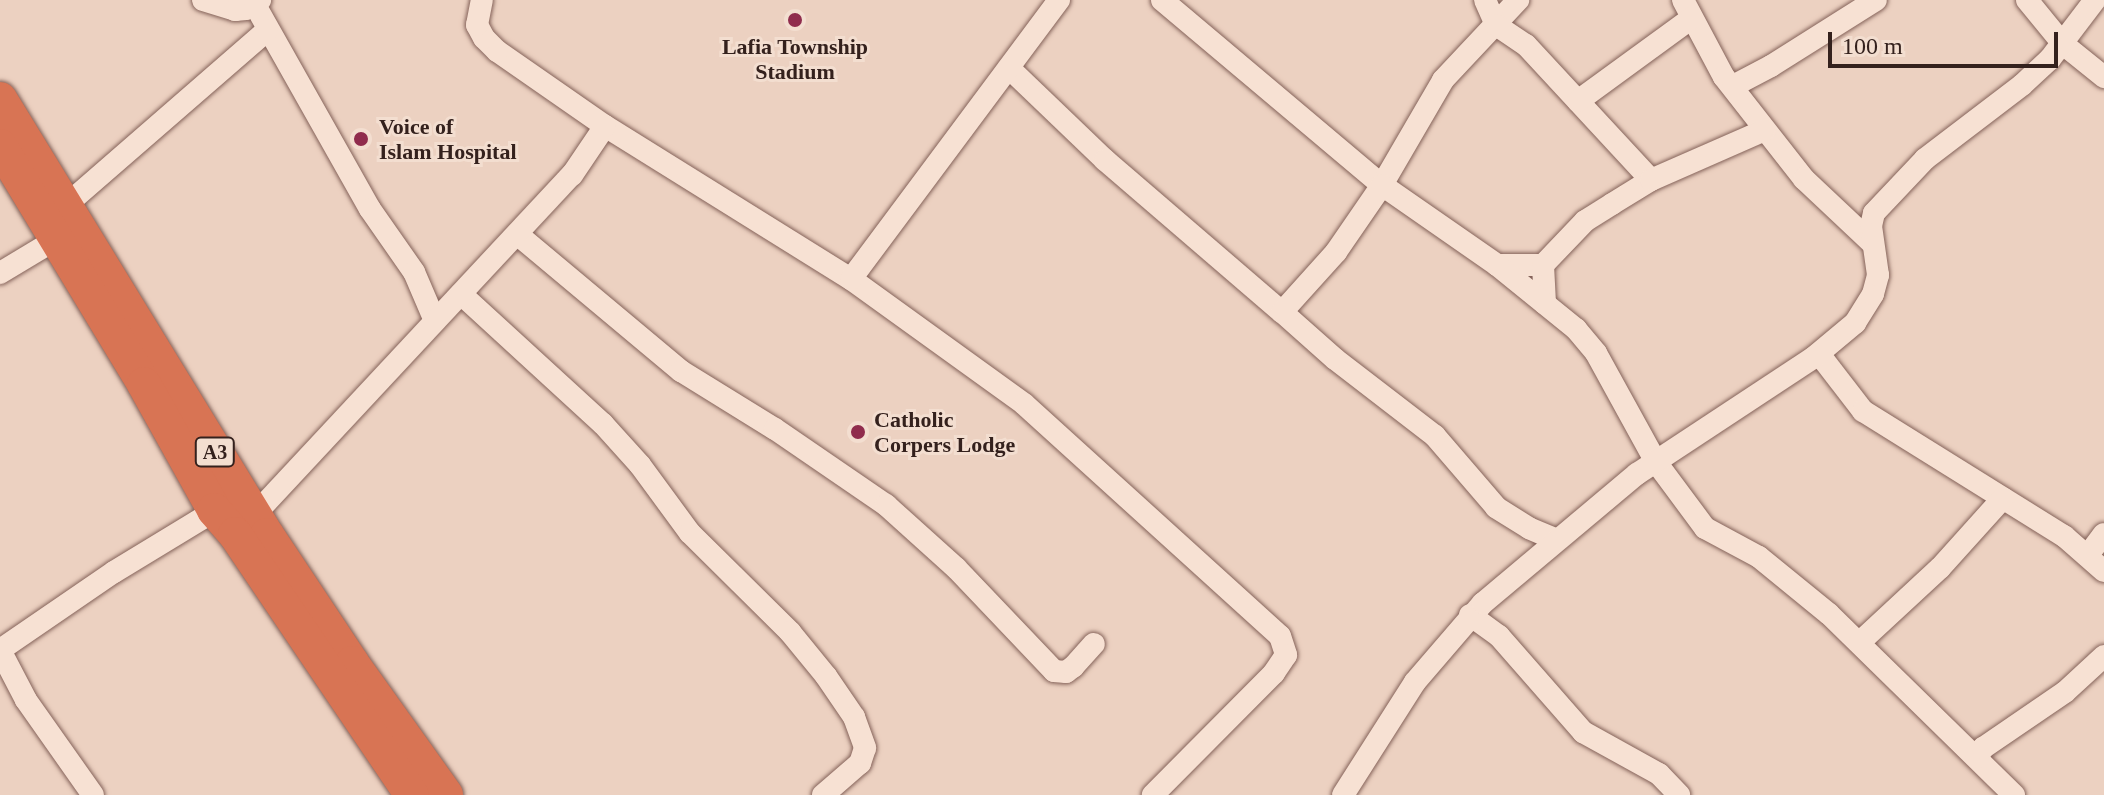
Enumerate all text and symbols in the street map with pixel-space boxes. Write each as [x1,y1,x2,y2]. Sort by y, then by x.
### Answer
marker: Lafia Township Stadium [786,11,804,29]
scale bar [1832,16,2062,66]
place label: Lafia Township Stadium [722,33,868,84]
text: 100 m [1842,33,1903,59]
place label: Voice of Islam Hospital [379,113,517,164]
marker: Voice of Islam Hospital [350,128,372,150]
place label: Catholic Corpers Lodge [874,406,1015,458]
marker: Catholic Corpers Lodge [849,423,867,441]
road number: A3 [193,436,237,468]

